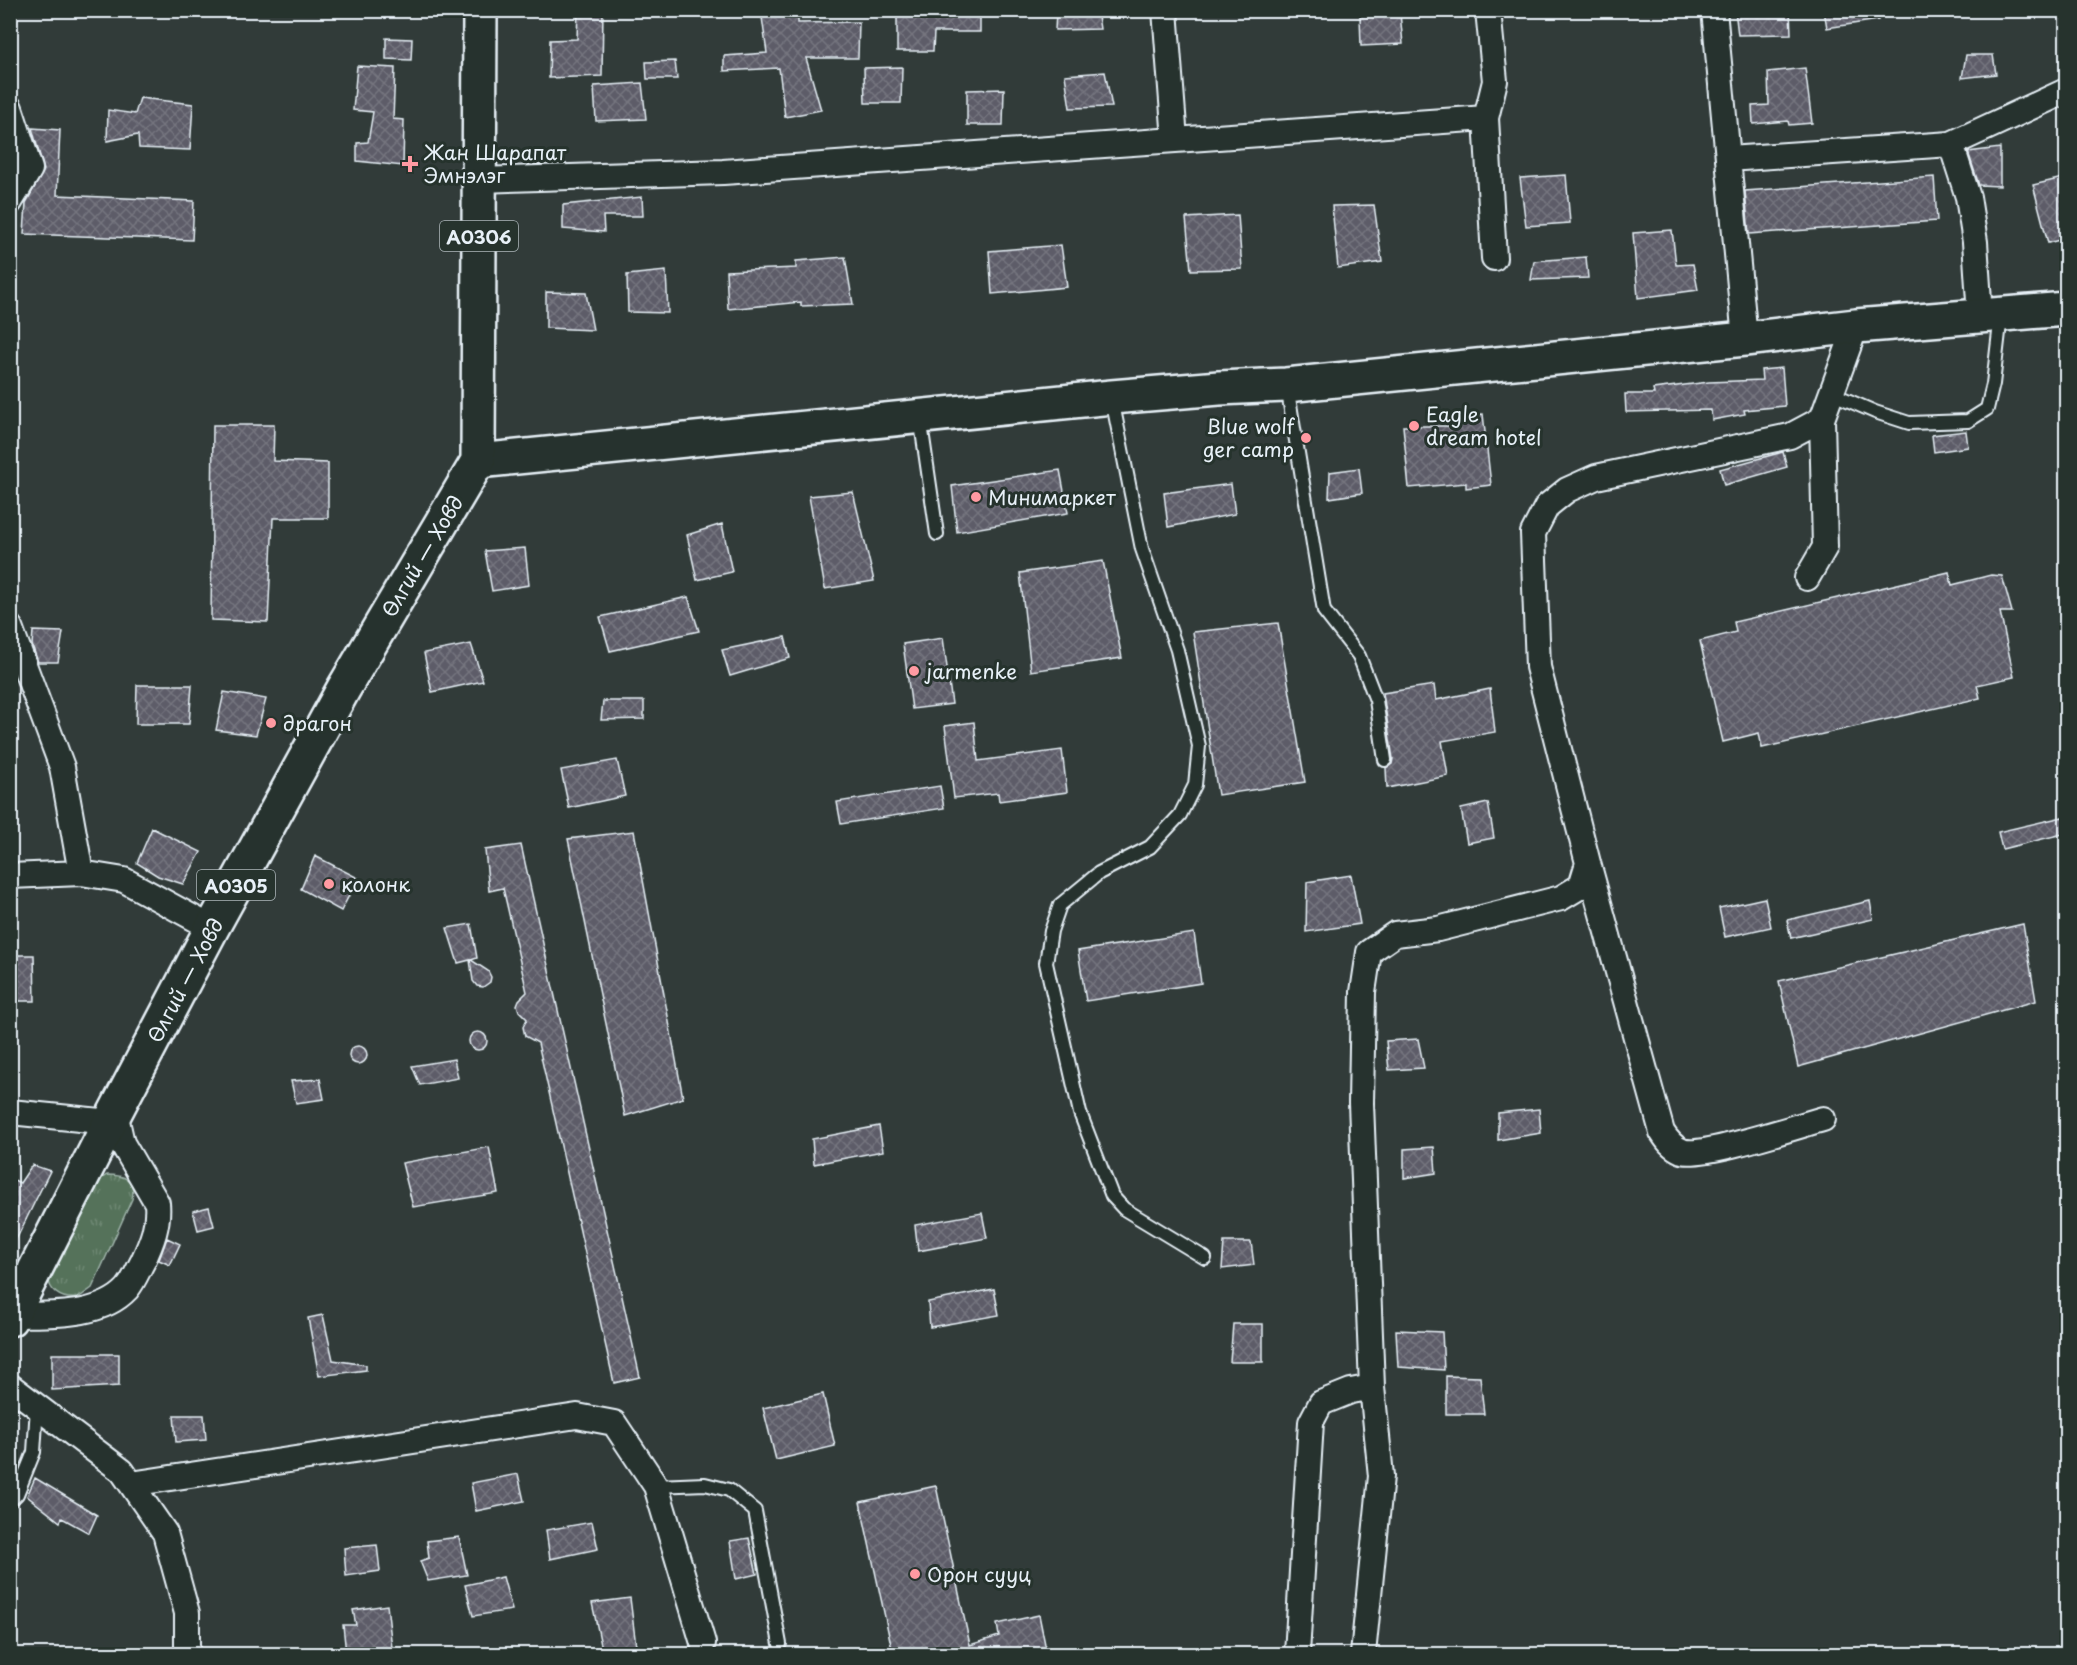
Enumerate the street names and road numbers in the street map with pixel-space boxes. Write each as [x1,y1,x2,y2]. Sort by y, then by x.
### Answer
road number: A0306 [440,221,518,251]
street label: Өлгий — Ховд [374,489,470,623]
road number: A0305 [197,870,275,900]
street label: Өлгий — Ховд [140,912,230,1048]

